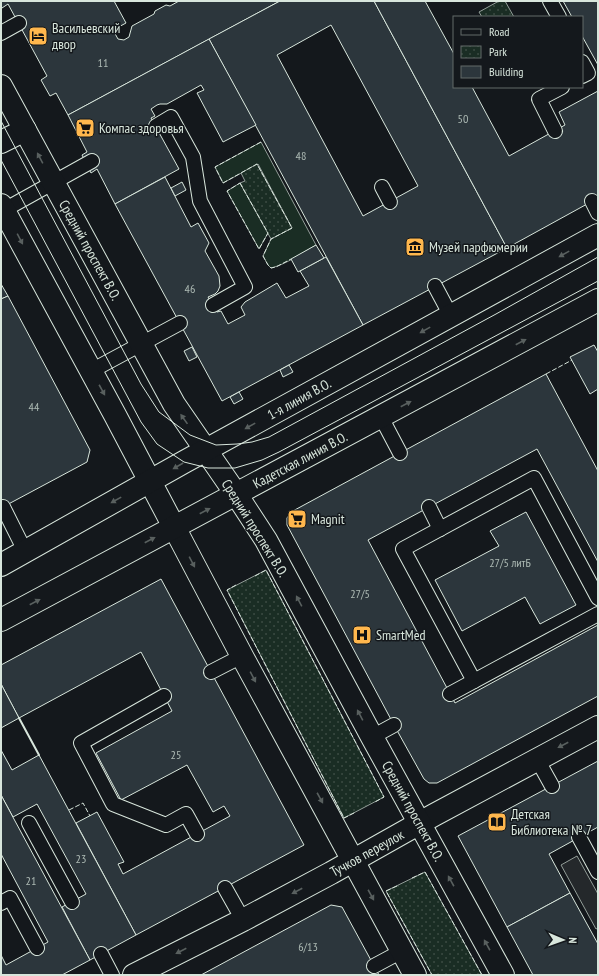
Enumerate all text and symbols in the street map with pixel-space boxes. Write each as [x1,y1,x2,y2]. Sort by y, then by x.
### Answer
legend [453,16,583,88]
place label: Васильевский двор [52,19,120,53]
text: Road [489,24,509,39]
hotel icon: Васильевский двор [27,25,49,47]
text: Park [489,44,507,59]
house number: 11 [98,55,108,70]
text: Building [489,64,524,79]
house number: 50 [458,111,468,126]
supermarket icon: Компас здоровья [74,117,96,139]
place label: Компас здоровья [99,119,184,137]
house number: 48 [296,148,306,163]
one-way arrow [37,152,43,163]
street label: Средний проспект В.О. [55,197,125,303]
one-way arrow [16,233,23,245]
museum icon: Музей парфюмерии [404,236,426,258]
place label: Музей парфюмерии [429,238,528,256]
one-way arrow [558,250,570,257]
house number: 46 [185,281,195,296]
one-way arrow [420,327,431,333]
one-way arrow [515,339,526,345]
street label: 1-я линия В.О. [264,374,334,424]
one-way arrow [98,384,105,396]
house number: 44 [29,399,40,414]
one-way arrow [400,400,412,407]
one-way arrow [180,413,188,424]
one-way arrow [244,423,256,430]
street label: Кадетская линия В.О. [250,428,350,492]
one-way arrow [172,462,184,469]
street label: Средний проспект В.О. [218,476,292,580]
one-way arrow [110,497,122,504]
one-way arrow [199,508,211,514]
supermarket icon: Magnit [286,508,308,530]
place label: Magnit [311,510,345,528]
one-way arrow [144,537,156,544]
house number: 27/5 литБ [489,555,531,570]
one-way arrow [189,556,196,568]
house number: 27/5 [350,586,370,601]
one-way arrow [295,595,302,606]
one-way arrow [30,598,41,605]
hospital icon: SmartMed [351,624,373,646]
place label: SmartMed [376,626,426,644]
one-way arrow [250,671,257,683]
one-way arrow [357,709,364,721]
one-way arrow [558,742,569,748]
house number: 25 [171,747,181,762]
street label: Средний проспект В.О. [378,758,448,864]
one-way arrow [316,793,323,804]
place label: Детская Библиотека № 7 [511,805,592,839]
library icon: Детская Библиотека № 7 [486,811,508,833]
street label: Тучков переулок [327,825,407,881]
house number: 23 [76,851,86,866]
house number: 21 [26,873,36,888]
one-way arrow [448,875,455,887]
one-way arrow [291,888,303,894]
one-way arrow [368,889,375,901]
north arrow [543,920,583,960]
text: N [566,937,580,944]
house number: 6/13 [298,939,318,954]
one-way arrow [483,939,490,951]
one-way arrow [176,948,187,954]

